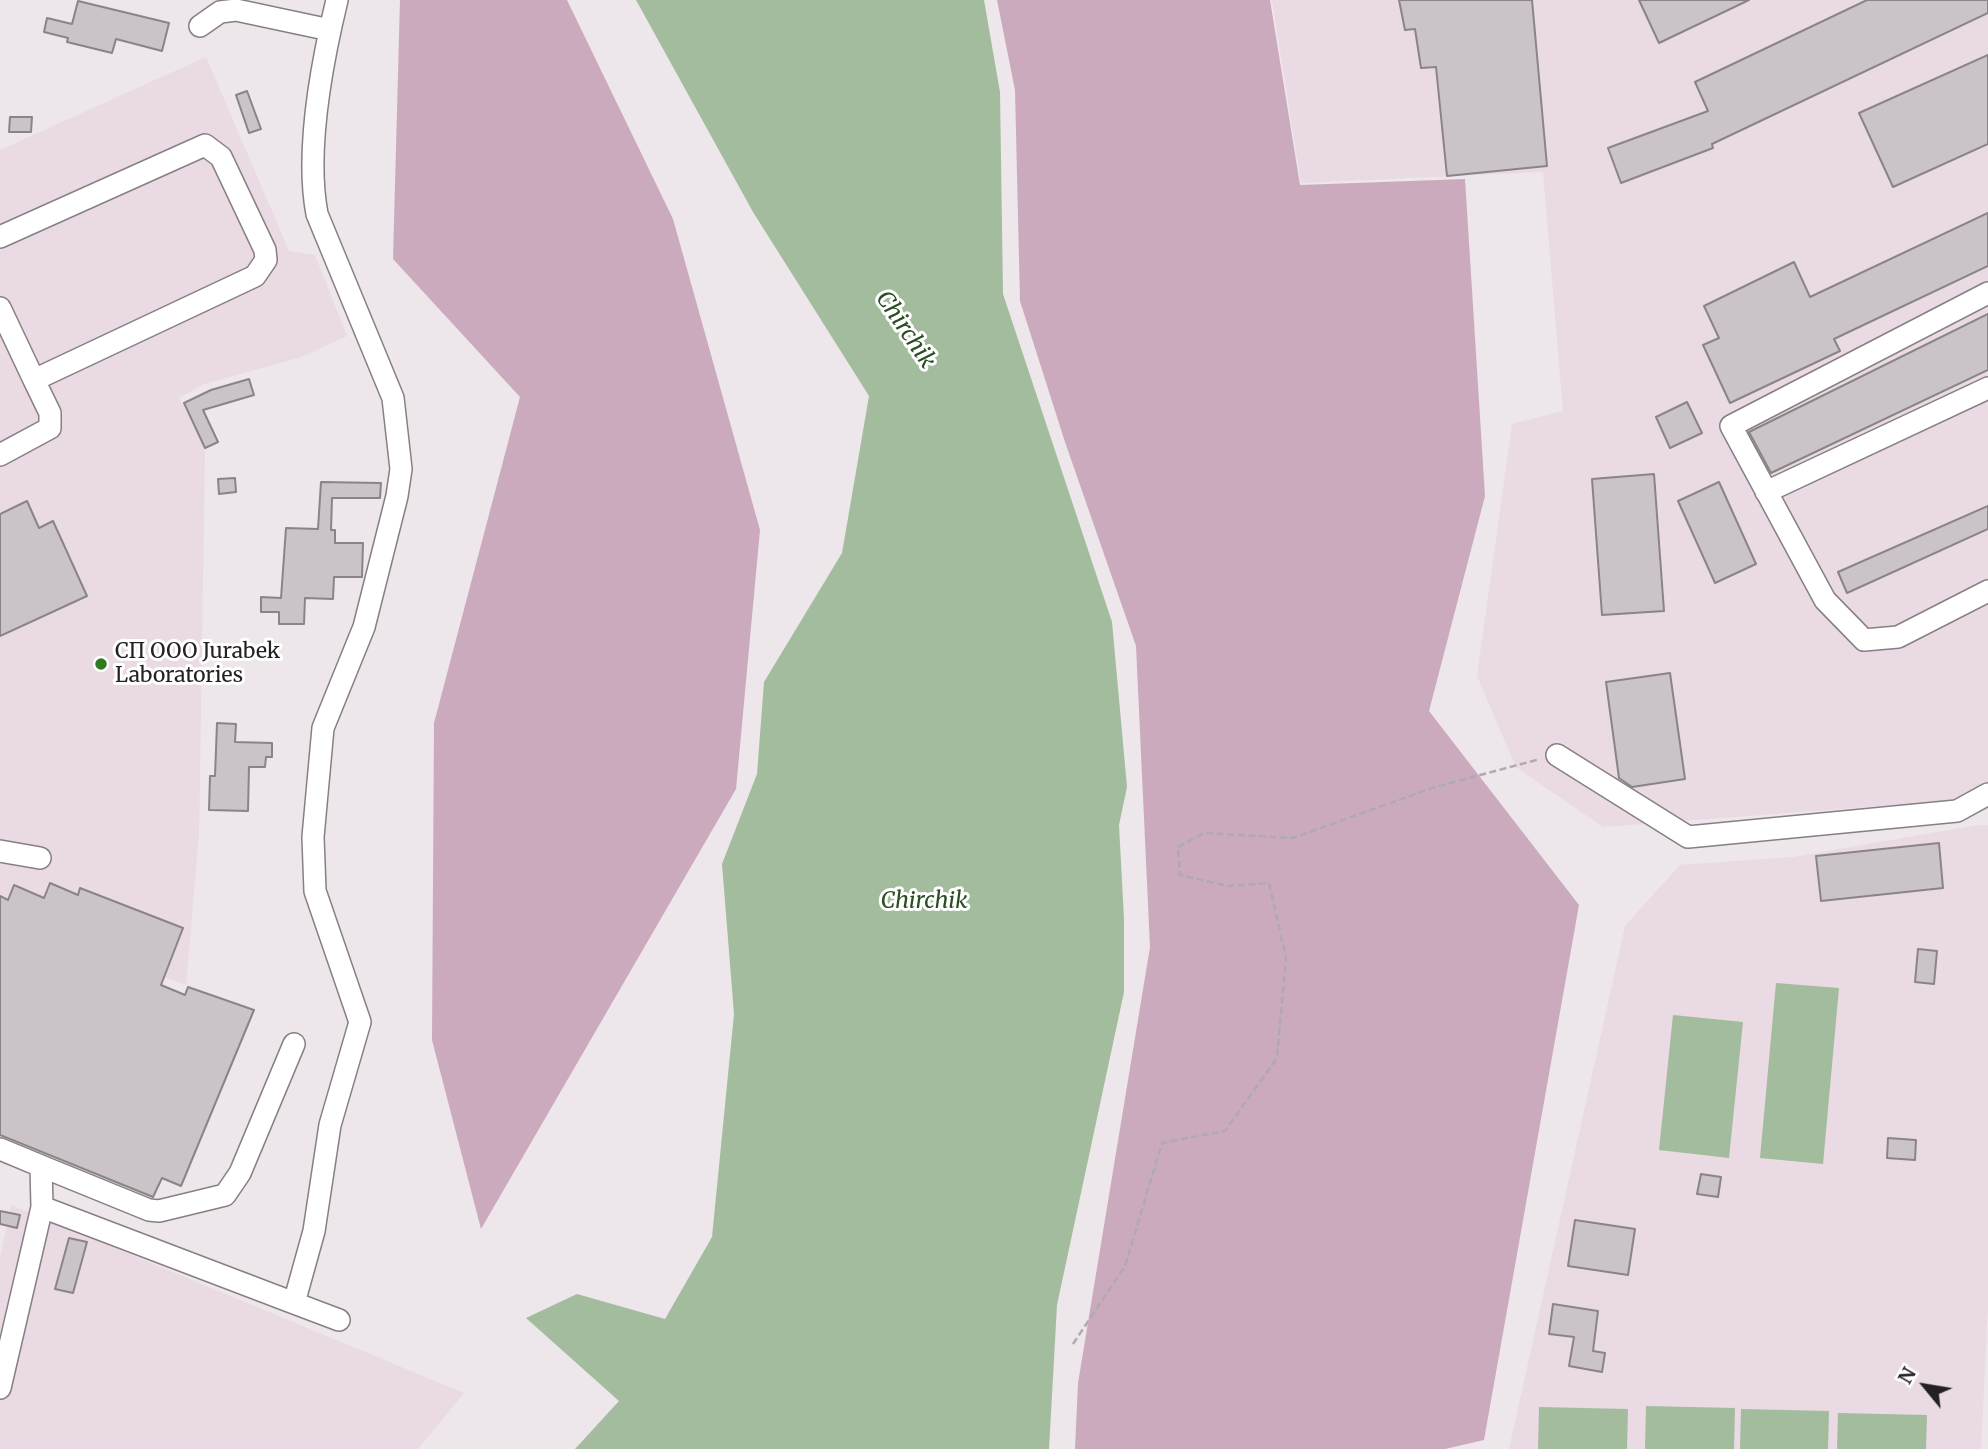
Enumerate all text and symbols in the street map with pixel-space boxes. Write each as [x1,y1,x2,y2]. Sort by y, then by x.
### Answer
water label: Chirchik [869,286,941,374]
place label: СП ООО Jurabek Laboratories [115,639,280,689]
marker: СП ООО Jurabek Laboratories [93,656,109,672]
water label: Chirchik [880,887,968,915]
north arrow [1890,1351,1960,1421]
text: N [1893,1363,1921,1388]

